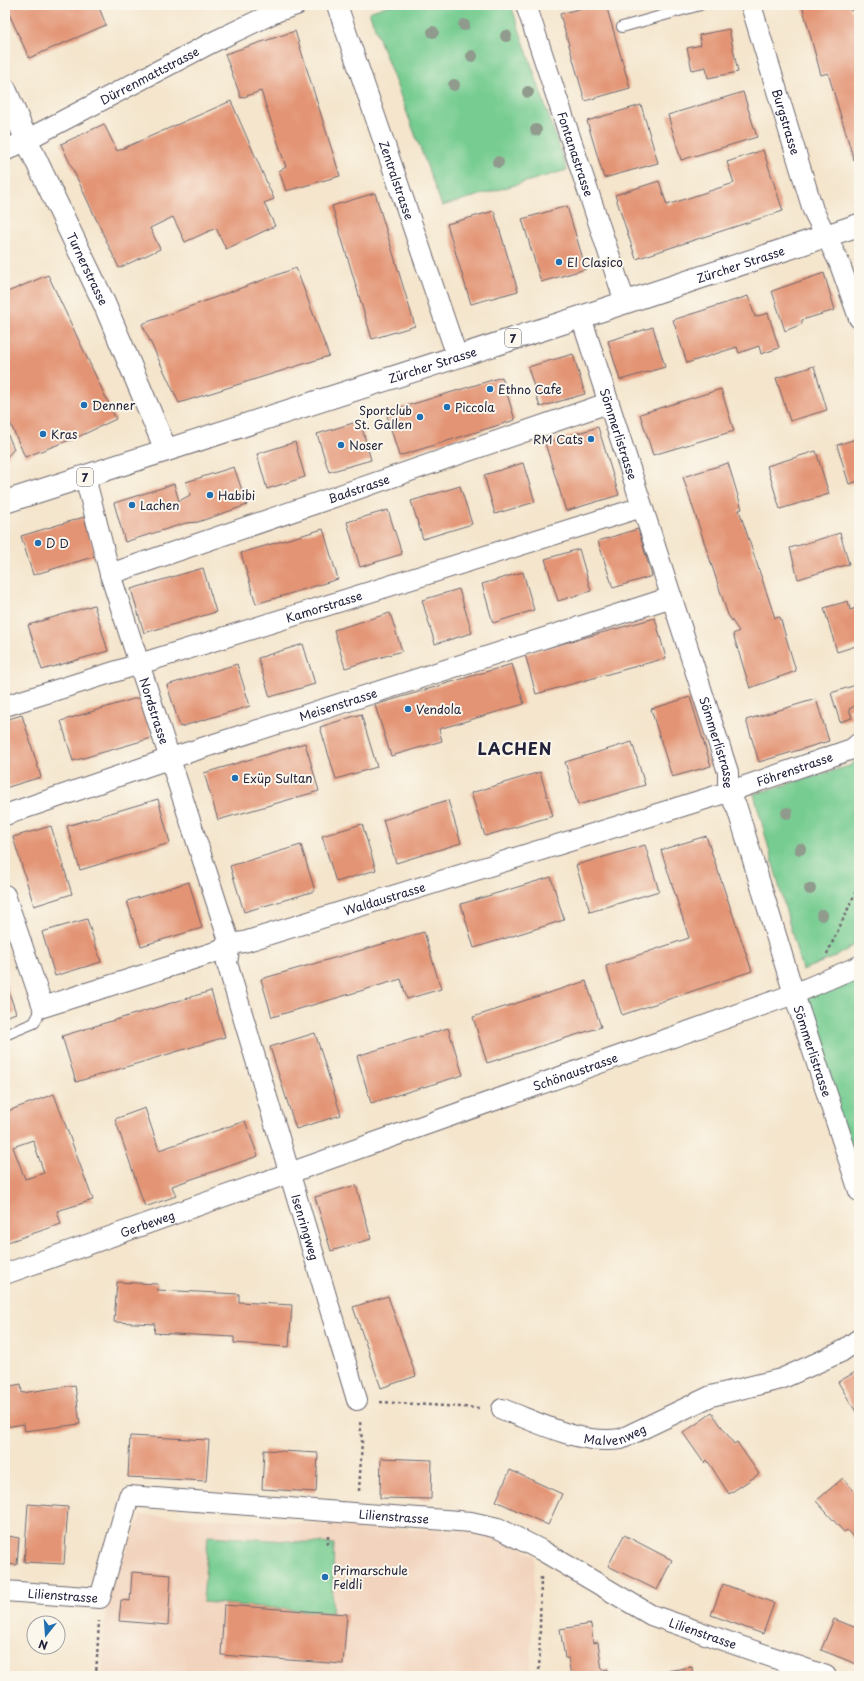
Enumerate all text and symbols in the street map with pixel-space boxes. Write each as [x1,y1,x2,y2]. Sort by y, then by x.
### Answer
street label: Dürrenmattstrasse [97,42,202,109]
street label: Burgstrasse [768,87,805,157]
street label: Fontanastrasse [553,109,598,199]
street label: Zentralstrasse [375,138,419,222]
street label: Turnerstrasse [63,229,113,308]
street label: Zürcher Strasse [694,241,787,287]
place label: El Clasico [567,253,623,271]
marker: El Clasico [554,257,564,267]
road number: 7 [505,329,521,347]
street label: Zürcher Strasse [386,342,479,387]
place label: Ethno Cafe [498,380,562,398]
marker: Ethno Cafe [485,384,495,394]
street label: Sömmerlistrasse [596,386,642,482]
place label: Denner [92,396,136,414]
place label: Piccola [455,398,495,416]
marker: Denner [79,400,89,410]
place label: Sportclub St. Gallen [354,401,412,433]
marker: Piccola [442,402,452,412]
marker: Sportclub St. Gallen [415,412,425,422]
place label: Kras [51,425,78,443]
marker: Kras [38,429,48,439]
place label: RM Cats [533,430,583,448]
marker: RM Cats [586,434,596,444]
place label: Noser [349,436,384,454]
marker: Noser [336,440,346,450]
road number: 7 [77,468,93,486]
street label: Badstrasse [326,470,392,507]
place label: Habibi [218,486,255,504]
marker: Habibi [205,490,215,500]
place label: Lachen [140,496,179,514]
marker: Lachen [127,500,137,510]
place label: D D [46,534,69,552]
marker: D D [33,538,43,548]
street label: Kamorstrasse [283,586,364,627]
street label: Nordstrasse [135,675,174,747]
street label: Meisenstrasse [297,683,379,725]
street label: Sömmerlistrasse [695,694,737,788]
place label: Vendola [416,700,462,718]
marker: Vendola [403,704,413,714]
district label: LACHEN [478,736,552,760]
street label: Föhrenstrasse [754,747,835,791]
place label: Exüp Sultan [243,769,313,787]
marker: Exüp Sultan [230,773,240,783]
street label: Waldaustrasse [341,877,427,920]
street label: Sömmerlistrasse [789,1003,836,1099]
street label: Schönaustrasse [530,1048,620,1095]
street label: Isenringweg [287,1192,324,1263]
street label: Gerbeweg [117,1206,177,1241]
street label: Malvenweg [583,1419,649,1449]
street label: Lilienstrasse [358,1505,430,1528]
place label: Primarschule Feldli [333,1561,408,1593]
marker: Primarschule Feldli [320,1572,330,1582]
street label: Lilienstrasse [27,1584,99,1607]
street label: Lilienstrasse [667,1613,739,1653]
north arrow [26,1615,66,1655]
text: N [36,1636,50,1654]

